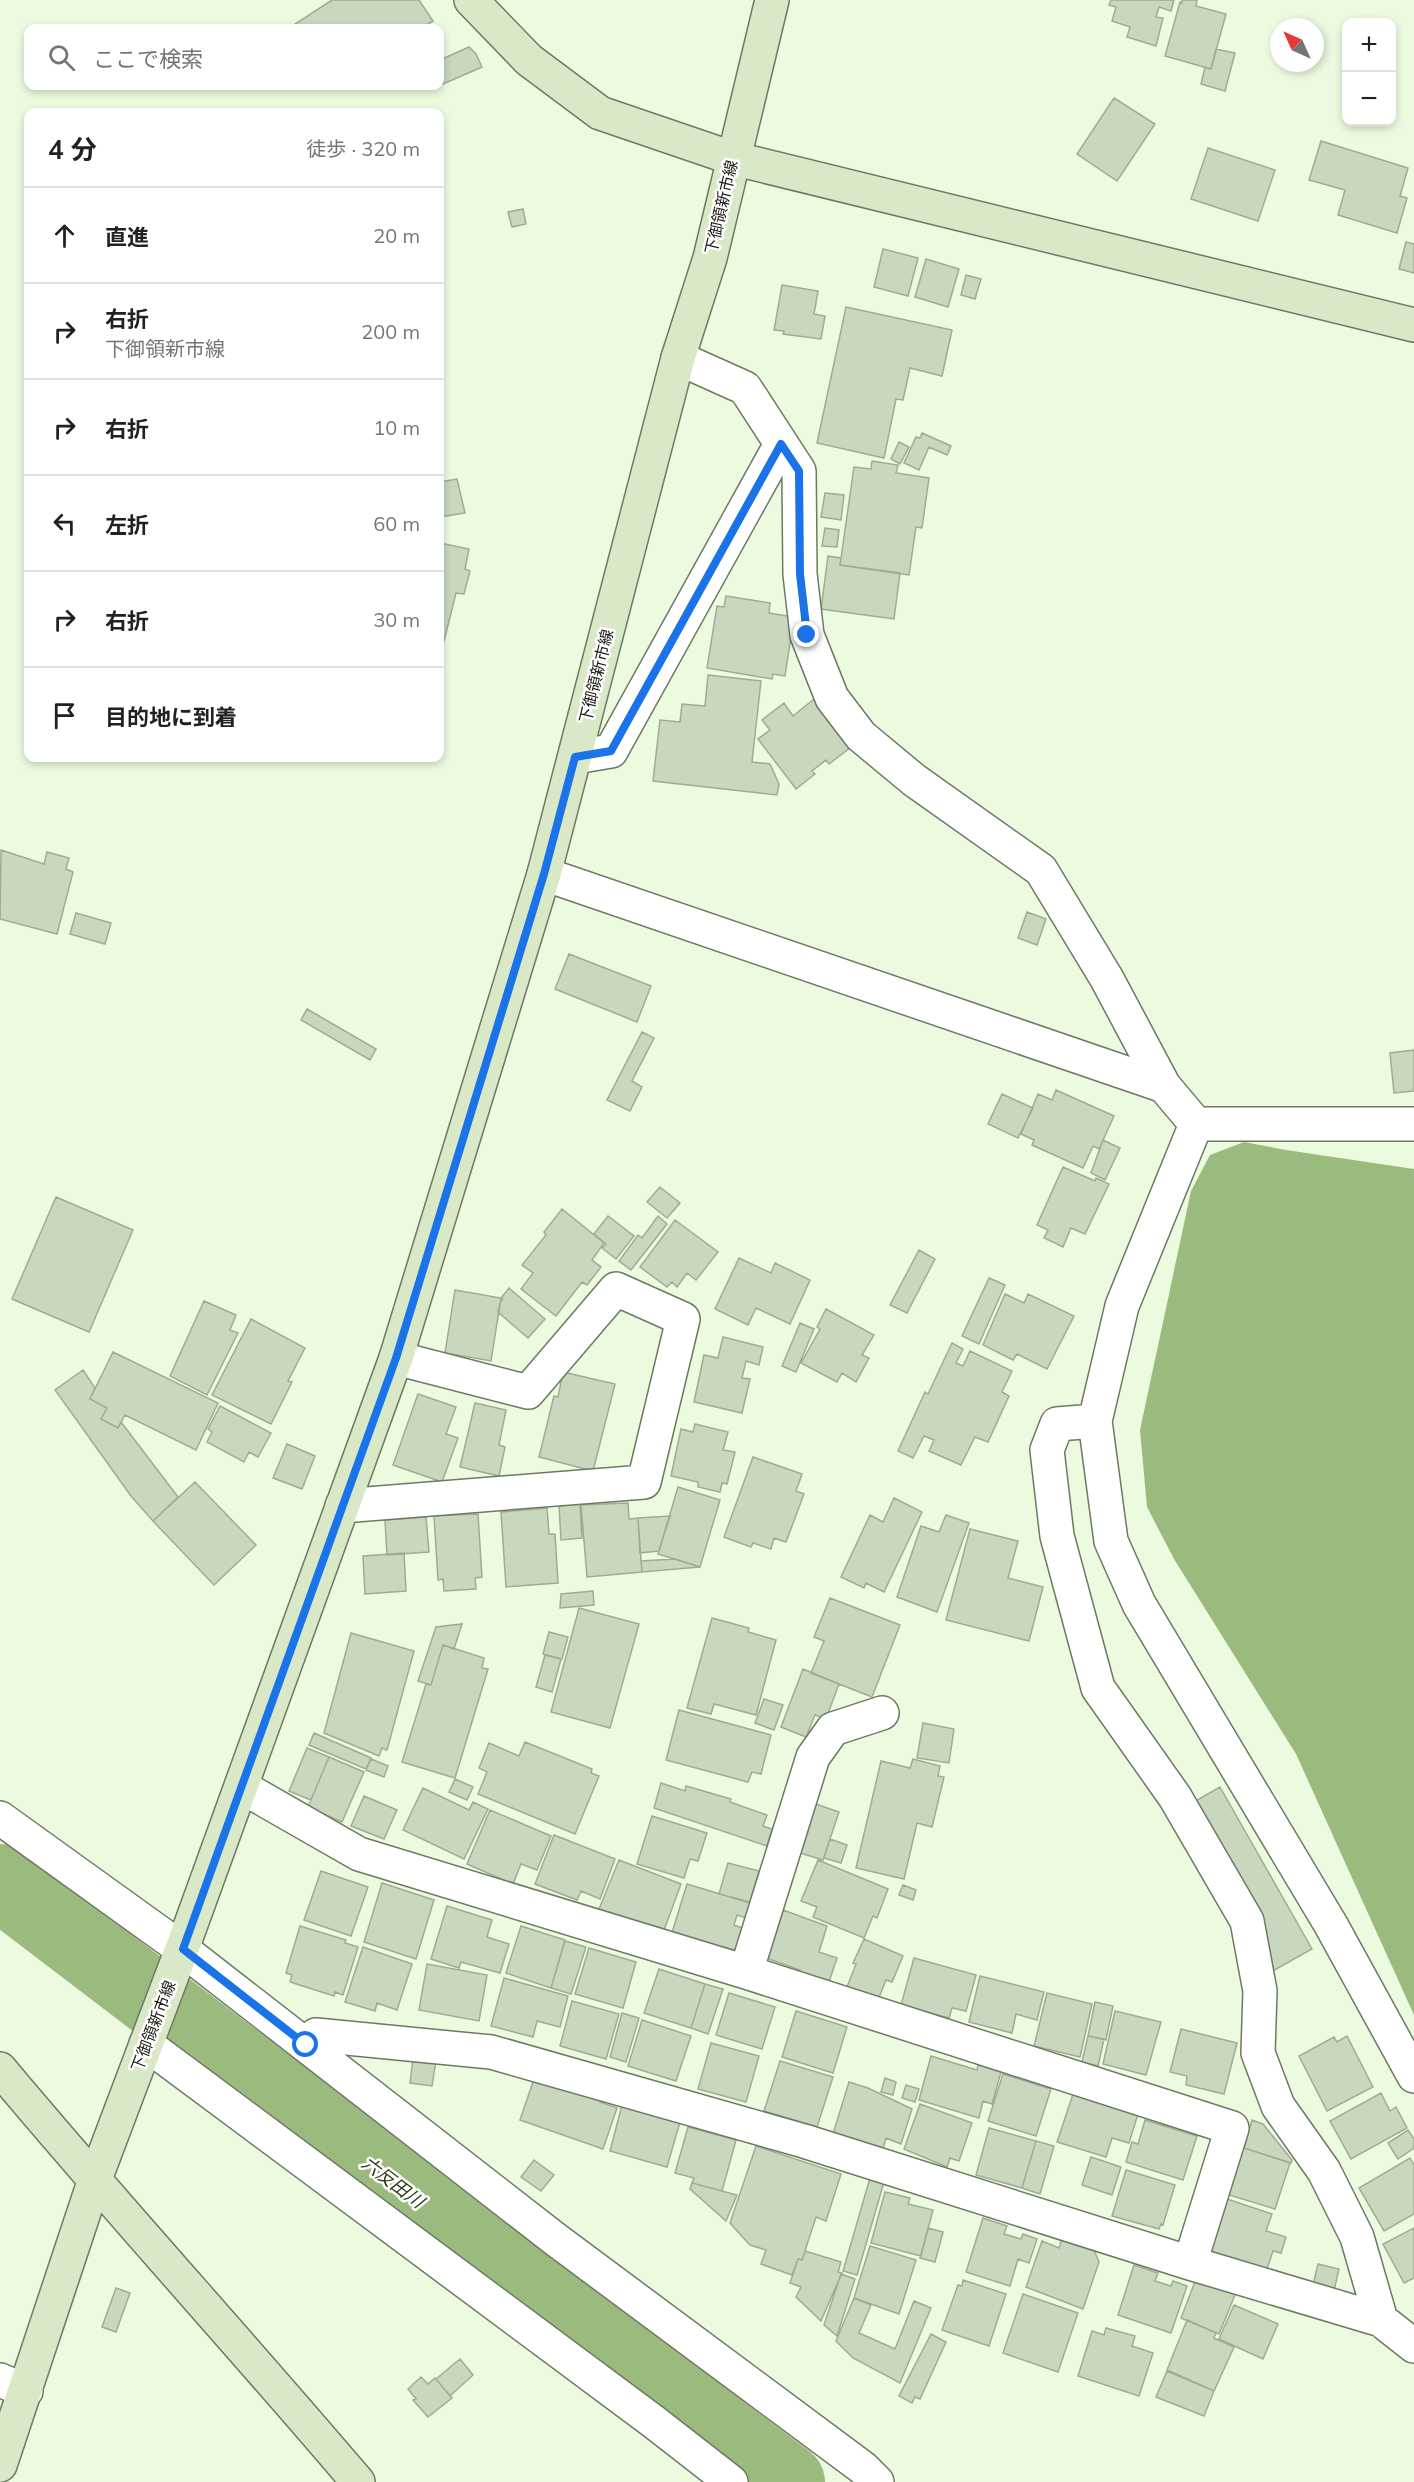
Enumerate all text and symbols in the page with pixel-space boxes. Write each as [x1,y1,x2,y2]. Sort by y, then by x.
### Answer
north arrow [1270,18,1324,72]
map controls [1342,18,1396,126]
button: + [1342,18,1396,72]
search box [24,24,444,90]
icon: search [45,41,78,74]
text: ここで検索 [93,45,203,73]
button: − [1342,72,1396,126]
text: 4 分 [48,133,97,166]
text: 徒歩 · 320 m [306,136,420,161]
street label: 下御領新市線 [700,158,742,256]
icon: ahead [48,219,81,252]
text: 直進 [105,223,149,251]
text: 20 m [373,223,420,248]
text: 右折 [105,305,149,333]
icon: right [48,315,81,348]
text: 200 m [361,319,420,344]
text: 下御領新市線 [105,336,225,361]
icon: right [48,411,81,444]
text: 右折 [105,415,149,443]
text: 10 m [373,415,420,440]
icon: left [48,507,81,540]
text: 左折 [105,511,149,539]
text: 60 m [373,511,420,536]
icon: right [48,603,81,636]
text: 右折 [105,607,149,635]
text: 30 m [373,607,420,632]
route end [793,621,819,647]
street label: 下御領新市線 [575,627,617,725]
icon: arrive [48,699,81,732]
text: 目的地に到着 [105,703,237,731]
street label: 下御領新市線 [126,1978,180,2074]
route start [292,2031,318,2057]
water label: 六反田川 [357,2151,430,2214]

